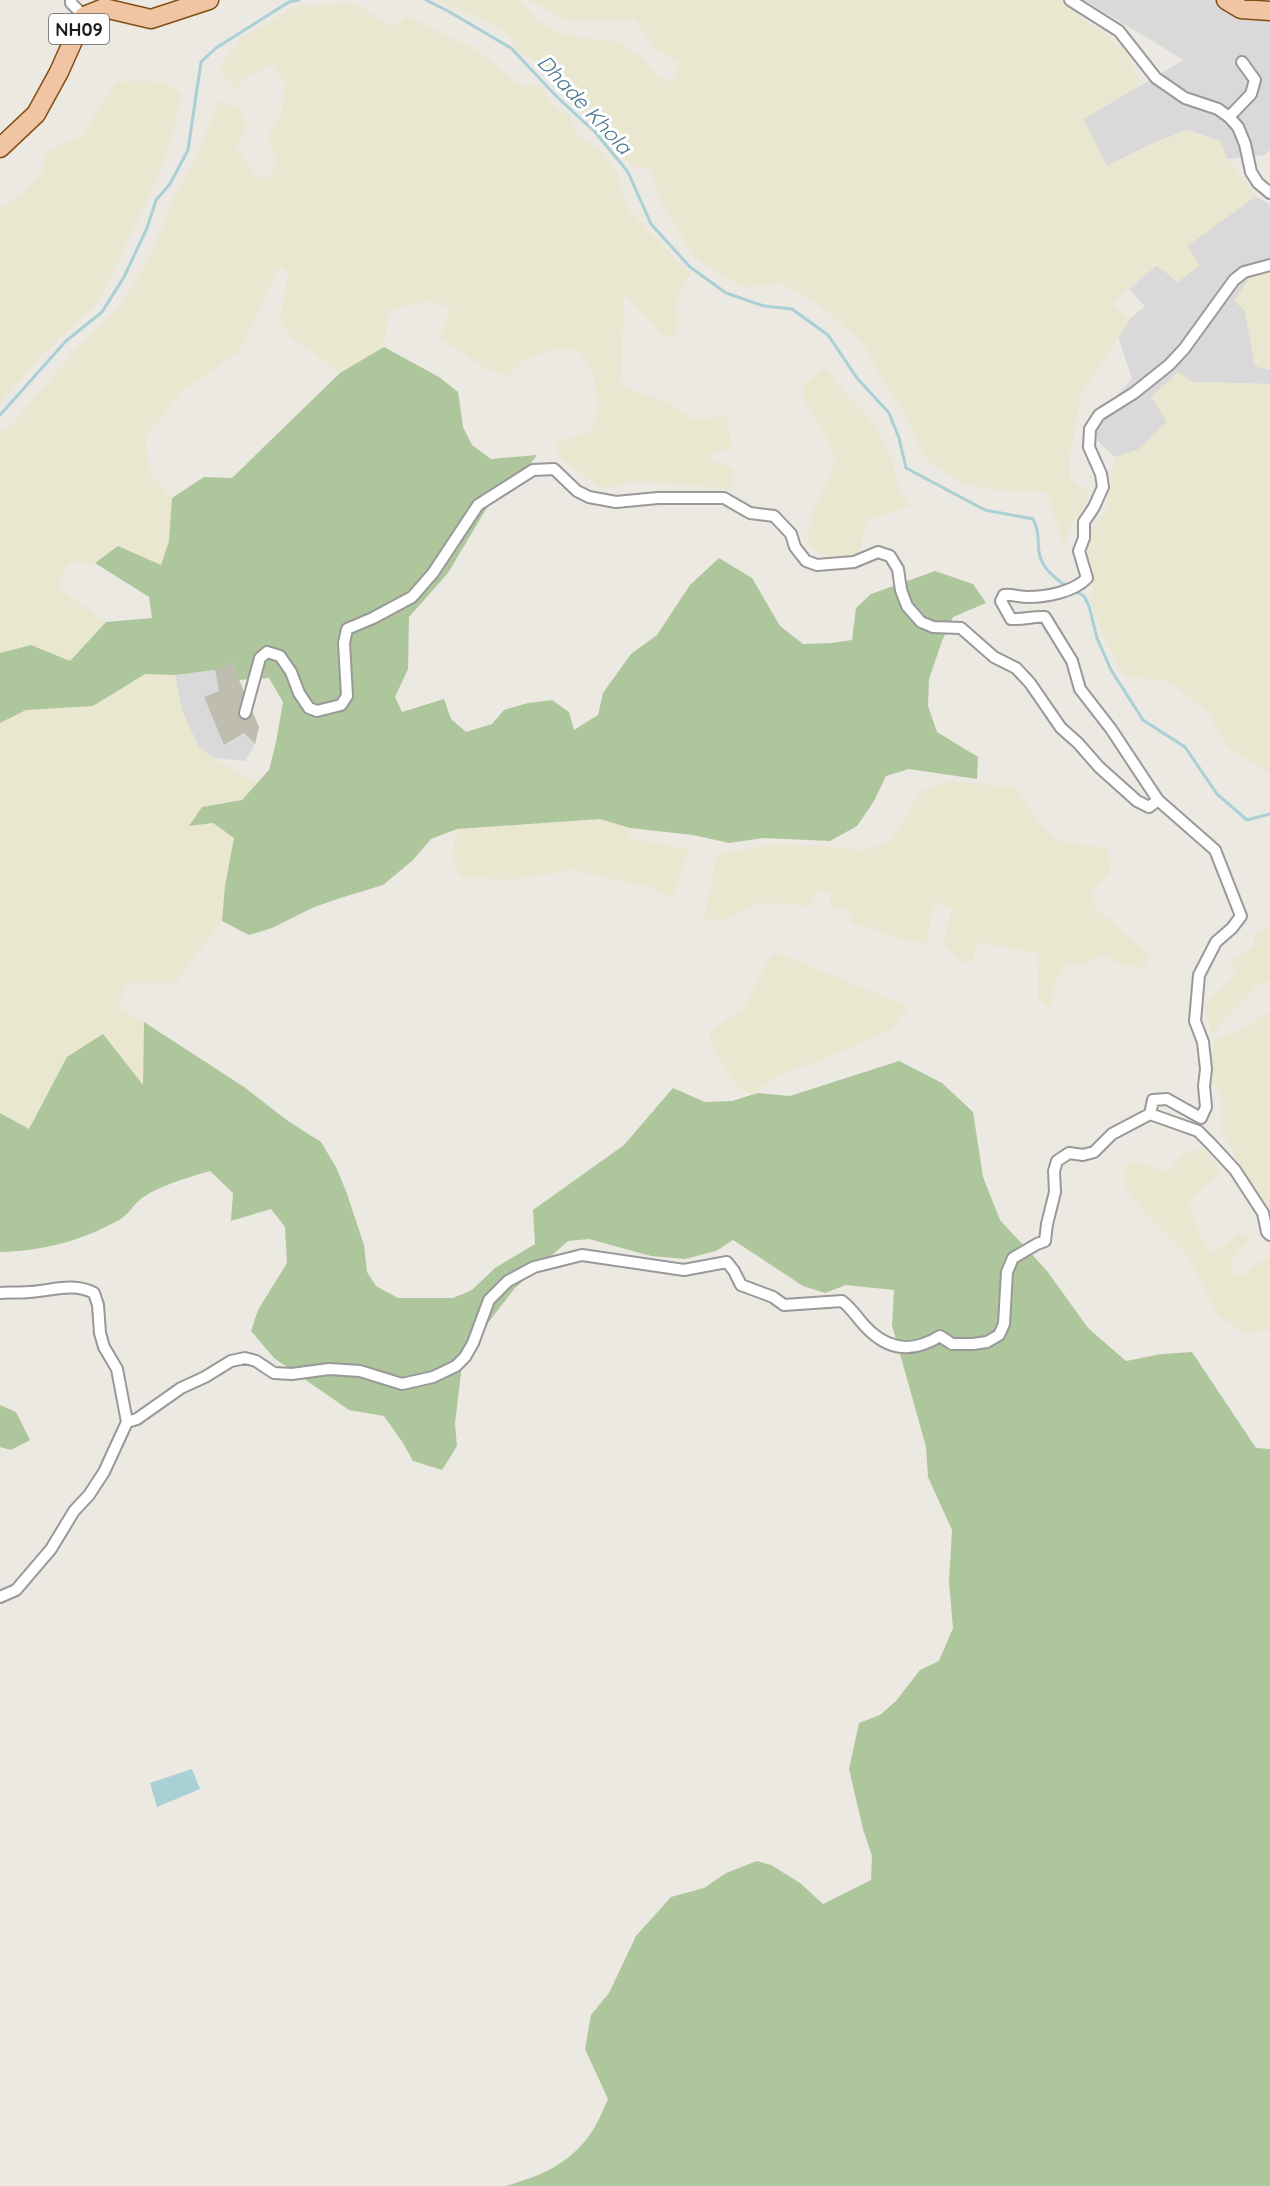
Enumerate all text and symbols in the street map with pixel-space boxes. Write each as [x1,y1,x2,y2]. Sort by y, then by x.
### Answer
road number: NH09 [49,14,109,44]
water label: Dhade Khola [532,49,638,160]

